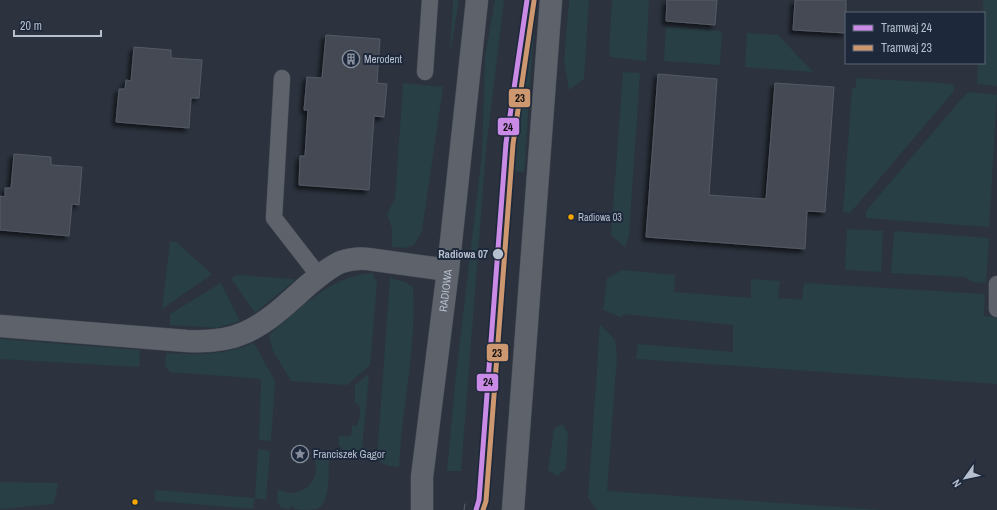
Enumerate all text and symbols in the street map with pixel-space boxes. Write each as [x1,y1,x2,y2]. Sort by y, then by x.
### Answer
scale bar [14,12,101,38]
legend [845,12,985,64]
text: 20 m [20,18,42,34]
text: Tramwaj 24 [881,20,933,36]
text: Tramwaj 23 [881,40,932,56]
building icon: Merodent [341,49,361,69]
place label: Merodent [364,52,403,66]
line badge: 23 [508,88,531,108]
text: 23 [515,91,525,105]
line badge: 24 [497,117,520,136]
text: 24 [503,120,513,134]
place label: Radiowa 03 [578,211,622,224]
marker: Radiowa 03 [566,212,576,222]
place label: Radiowa 07 [438,247,488,261]
marker: Radiowa 07 [491,247,505,261]
street label: RADIOWA [436,267,455,313]
line badge: 23 [486,343,509,362]
text: 23 [492,346,502,360]
line badge: 24 [476,373,499,392]
text: 24 [483,375,493,389]
place icon: Franciszek Gągor [290,444,310,464]
place label: Franciszek Gągor [313,447,385,461]
north arrow [945,458,985,498]
text: N [949,477,964,490]
unlabelled marker [130,497,140,507]

